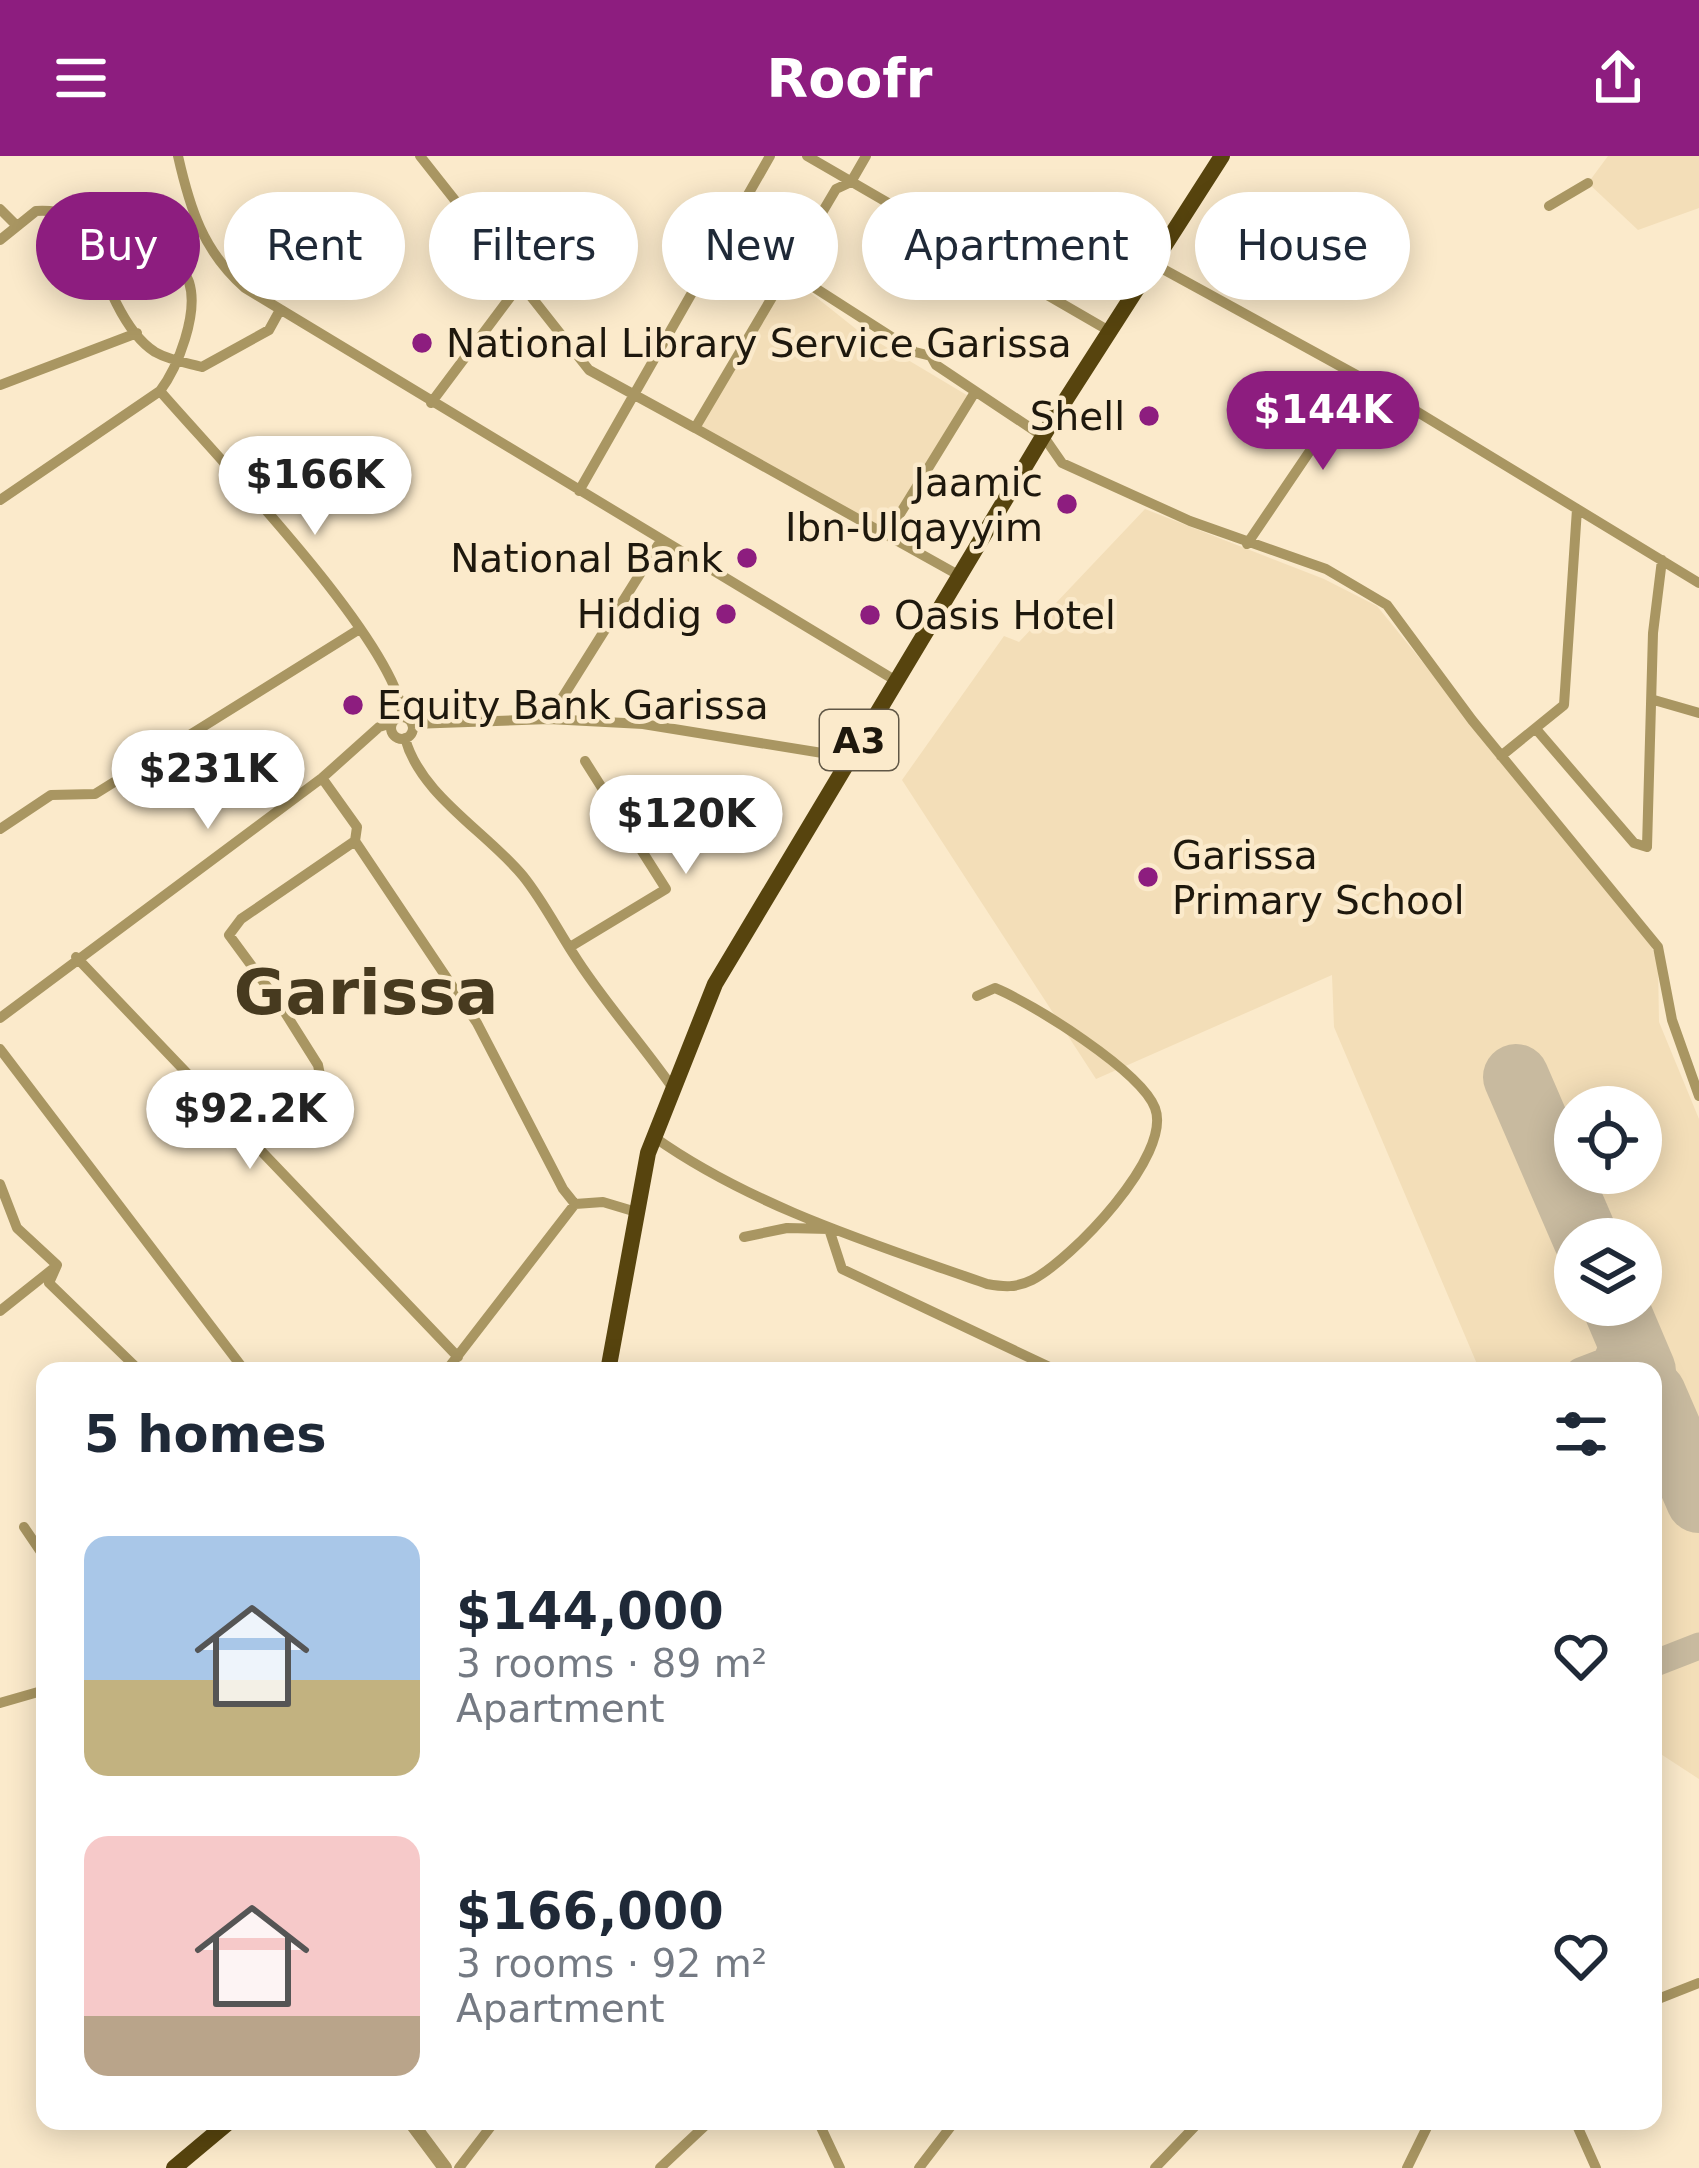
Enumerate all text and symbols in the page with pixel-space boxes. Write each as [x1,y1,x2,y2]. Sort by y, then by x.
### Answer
icon: menu [48,45,114,111]
icon: share [1585,45,1651,111]
text: Roofr [767,47,932,110]
chip: Buy [36,192,200,300]
chip: Rent [224,192,405,300]
chip: Filters [429,192,638,300]
chip: New [662,192,838,300]
chip: Apartment [862,192,1171,300]
chip: House [1195,192,1410,300]
place label: National Library Service Garissa [446,321,1072,366]
marker: National Library Service Garissa [409,330,435,356]
pin: $144K [1239,371,1407,473]
text: $144K [1254,387,1392,432]
place label: Shell [1030,394,1125,439]
marker: Shell [1136,403,1162,429]
pin: $166K [231,436,399,538]
text: $166K [246,452,384,497]
place label: Jaamic Ibn-Ulqayyim [785,460,1043,550]
marker: Jaamic Ibn-Ulqayyim [1054,491,1080,517]
place label: National Bank [450,536,723,581]
marker: National Bank [734,545,760,571]
place label: Hiddig [577,592,702,637]
place label: Oasis Hotel [894,593,1116,638]
marker: Hiddig [713,601,739,627]
marker: Oasis Hotel [857,602,883,628]
place label: Equity Bank Garissa [377,683,769,728]
marker: Equity Bank Garissa [340,692,366,718]
road number: A3 [820,710,898,770]
pin: $231K [124,730,292,832]
text: $231K [139,746,277,791]
pin: $120K [602,775,770,877]
text: $120K [617,791,755,836]
place label: Garissa Primary School [1172,833,1465,923]
marker: Garissa Primary School [1135,864,1161,890]
district label: Garissa [234,956,498,1029]
pin: $92.2K [152,1070,348,1172]
text: $92.2K [173,1086,327,1131]
map controls [1554,1086,1662,1326]
button: locate [1554,1086,1662,1194]
button: layers [1554,1218,1662,1326]
icon: filters [1548,1401,1614,1467]
text: 5 homes [84,1405,327,1464]
text: $144,000 [456,1582,724,1641]
icon: home [180,1584,324,1728]
icon: heart [1548,1623,1614,1689]
text: 3 rooms · 89 m² [456,1641,767,1686]
text: Apartment [456,1686,665,1731]
text: $166,000 [456,1882,724,1941]
icon: home [180,1884,324,2028]
icon: heart [1548,1923,1614,1989]
text: 3 rooms · 92 m² [456,1941,767,1986]
text: Apartment [456,1986,665,2031]

